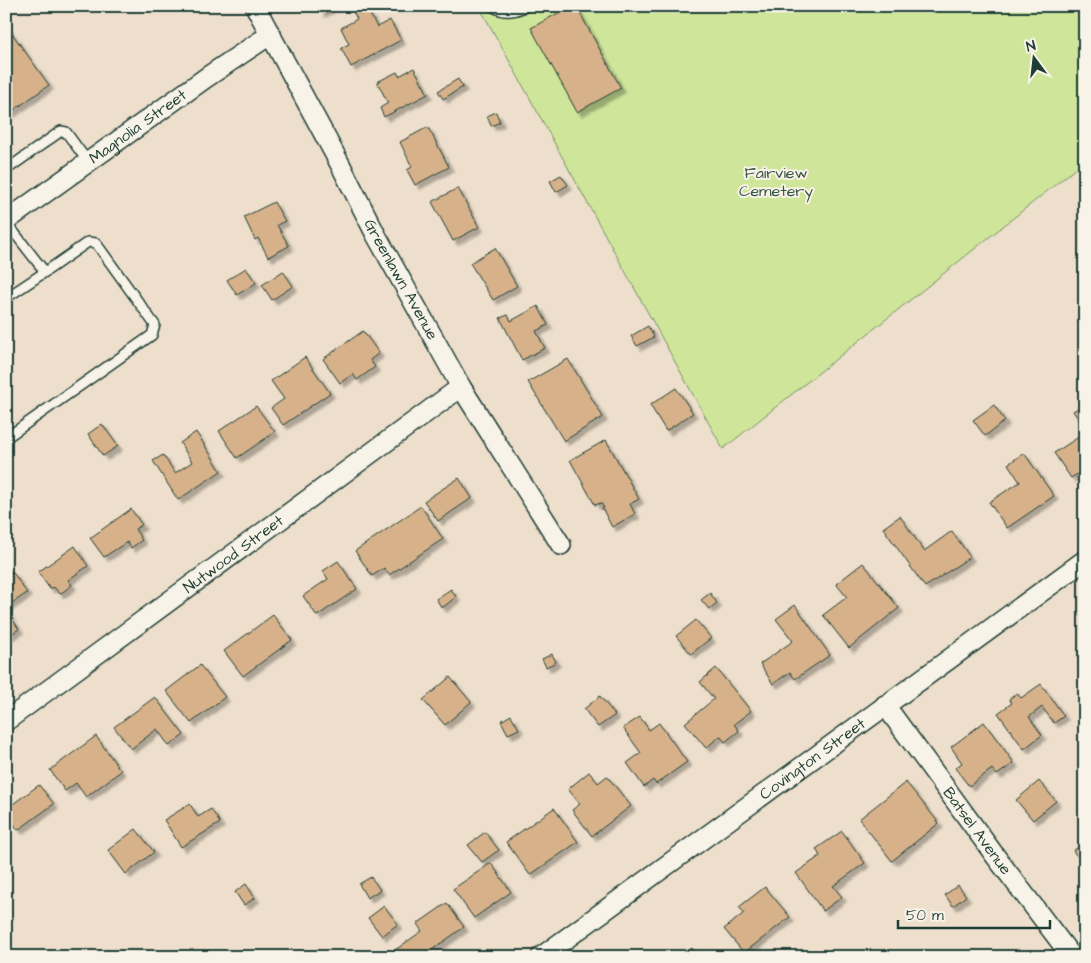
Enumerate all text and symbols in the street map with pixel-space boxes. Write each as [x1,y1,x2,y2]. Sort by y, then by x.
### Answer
north arrow [1008,32,1058,82]
text: N [1024,36,1038,57]
street label: Magnolia Street [84,84,191,169]
park label: Fairview Cemetery [739,162,813,203]
street label: Greenlawn Avenue [359,215,444,344]
street label: Nutwood Street [179,510,288,598]
street label: Covington Street [755,712,870,805]
street label: Batsel Avenue [938,783,1017,880]
scale bar [898,898,1051,930]
text: 50 m [906,905,944,926]

